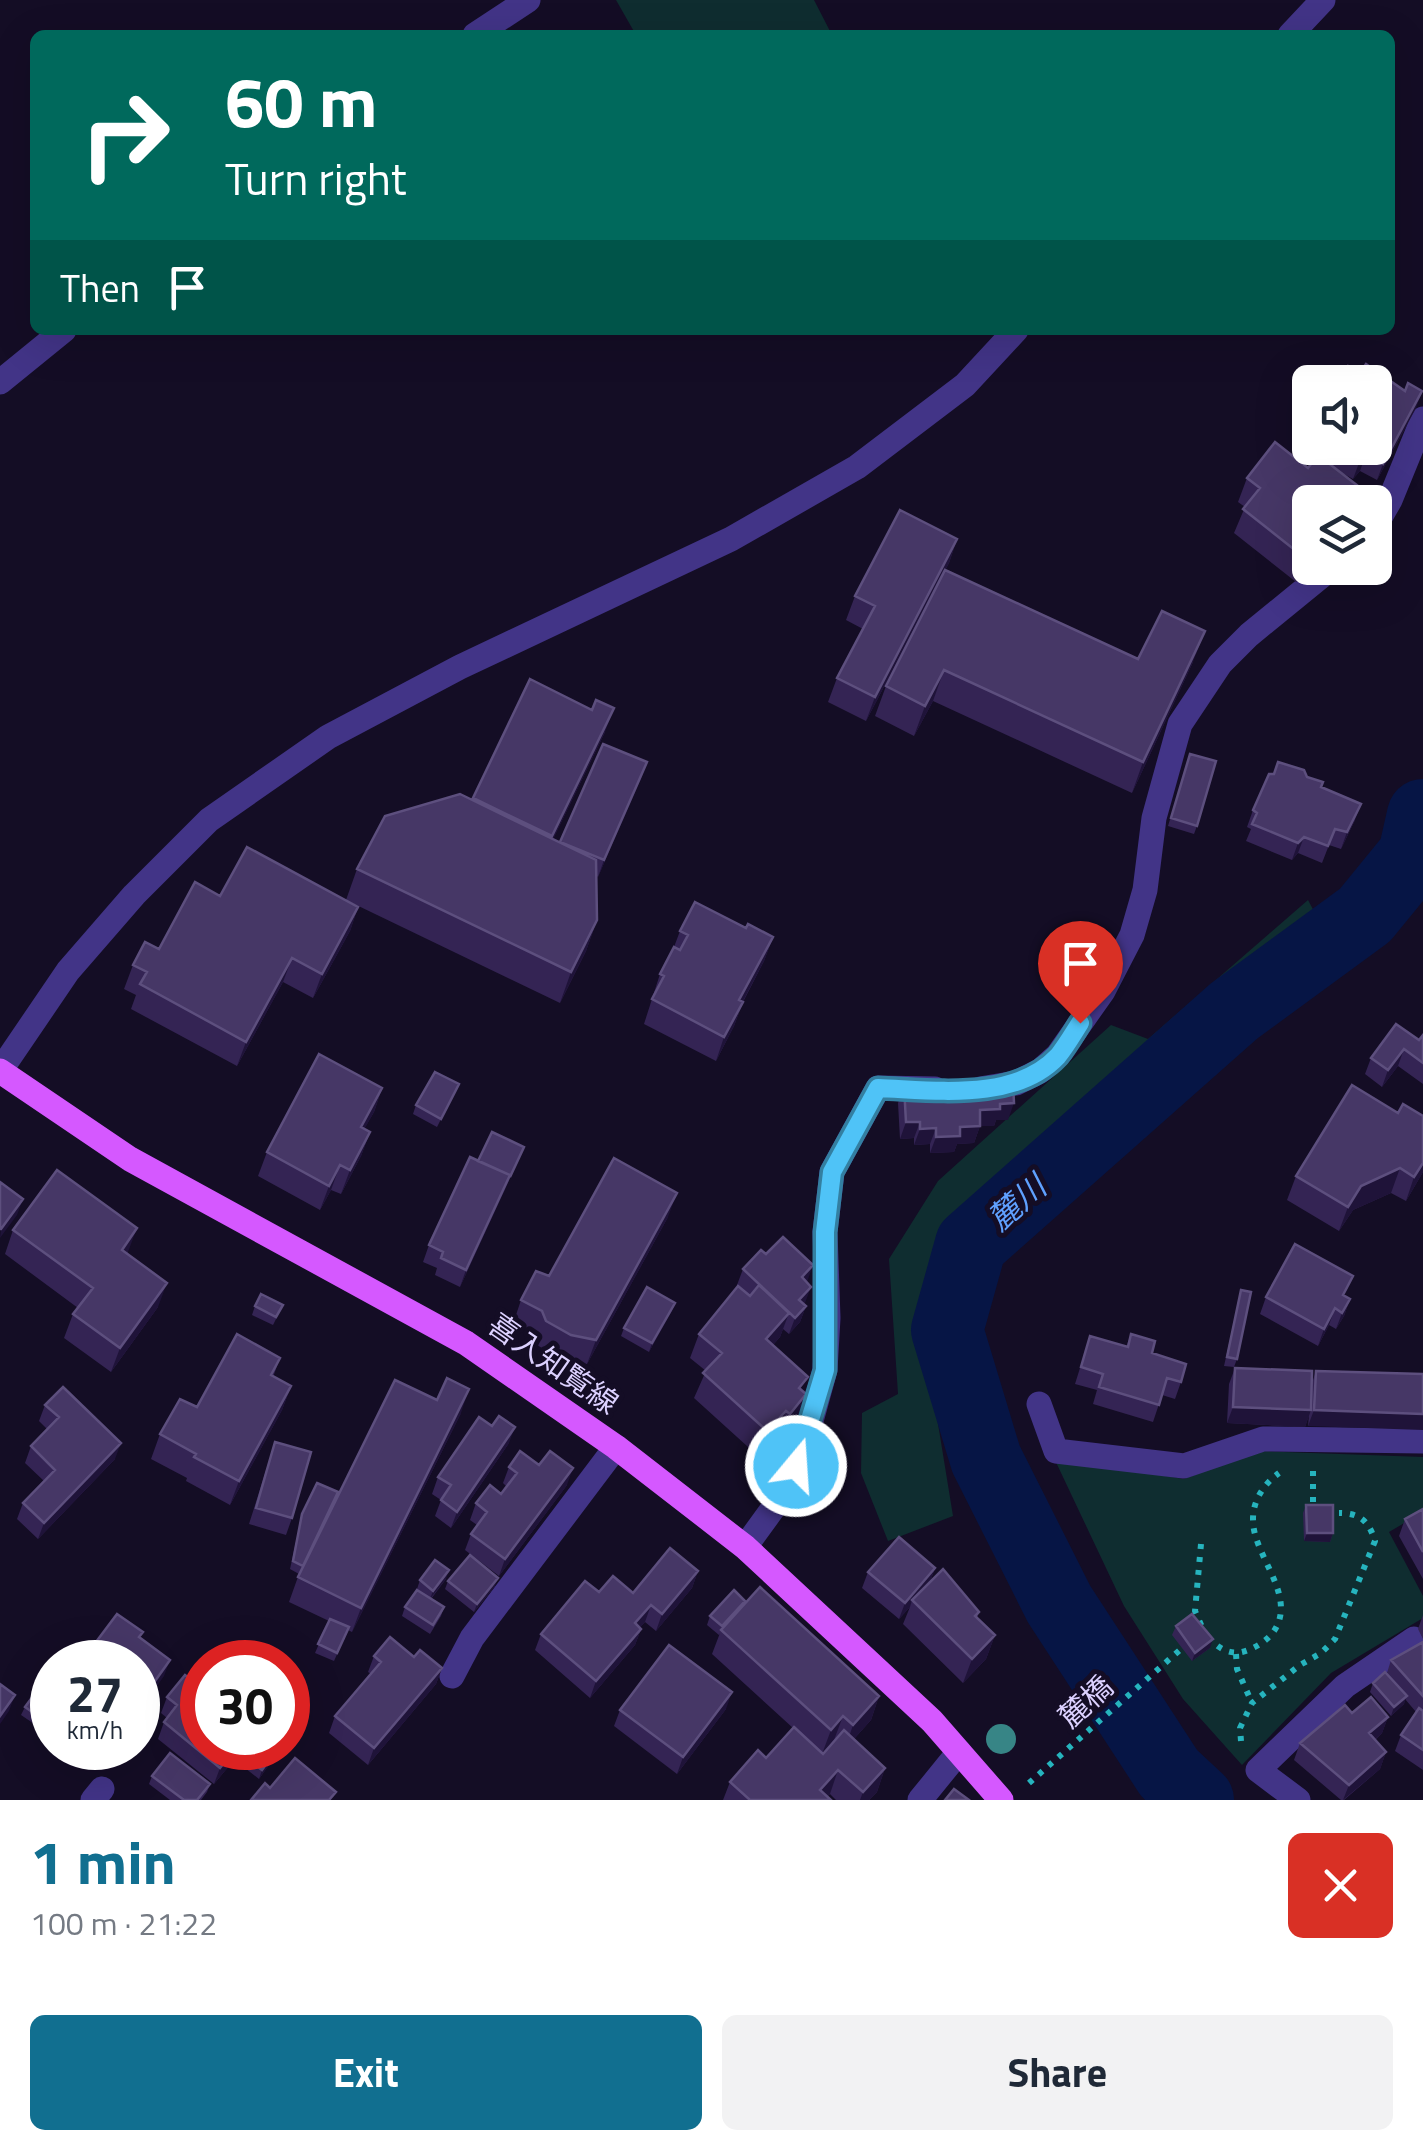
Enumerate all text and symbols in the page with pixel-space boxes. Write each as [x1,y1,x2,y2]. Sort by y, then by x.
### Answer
text: 60 m [225,48,378,154]
icon: right [60,70,190,200]
text: Turn right [225,144,407,212]
text: Then [60,259,140,317]
icon: arrive [160,260,215,315]
map controls [1292,365,1392,585]
button: sound [1292,365,1392,465]
button: layers [1292,485,1392,585]
pin [1038,921,1123,1024]
icon: arrive [1053,936,1108,991]
water label: 麓川 [976,1161,1058,1241]
street label: 喜入知覧線 [479,1301,628,1425]
position arrow [744,1414,848,1518]
speed limit sign: 30 [180,1640,310,1770]
text: 27 [67,1655,123,1731]
street label: 麓橋 [1048,1664,1123,1738]
text: km/h [67,1711,123,1749]
text: 1 min [30,1816,176,1907]
button: close [1288,1833,1393,1938]
text: 100 m · 21:22 [30,1899,217,1947]
button: Exit [30,2015,702,2130]
button: Share [722,2015,1393,2130]

